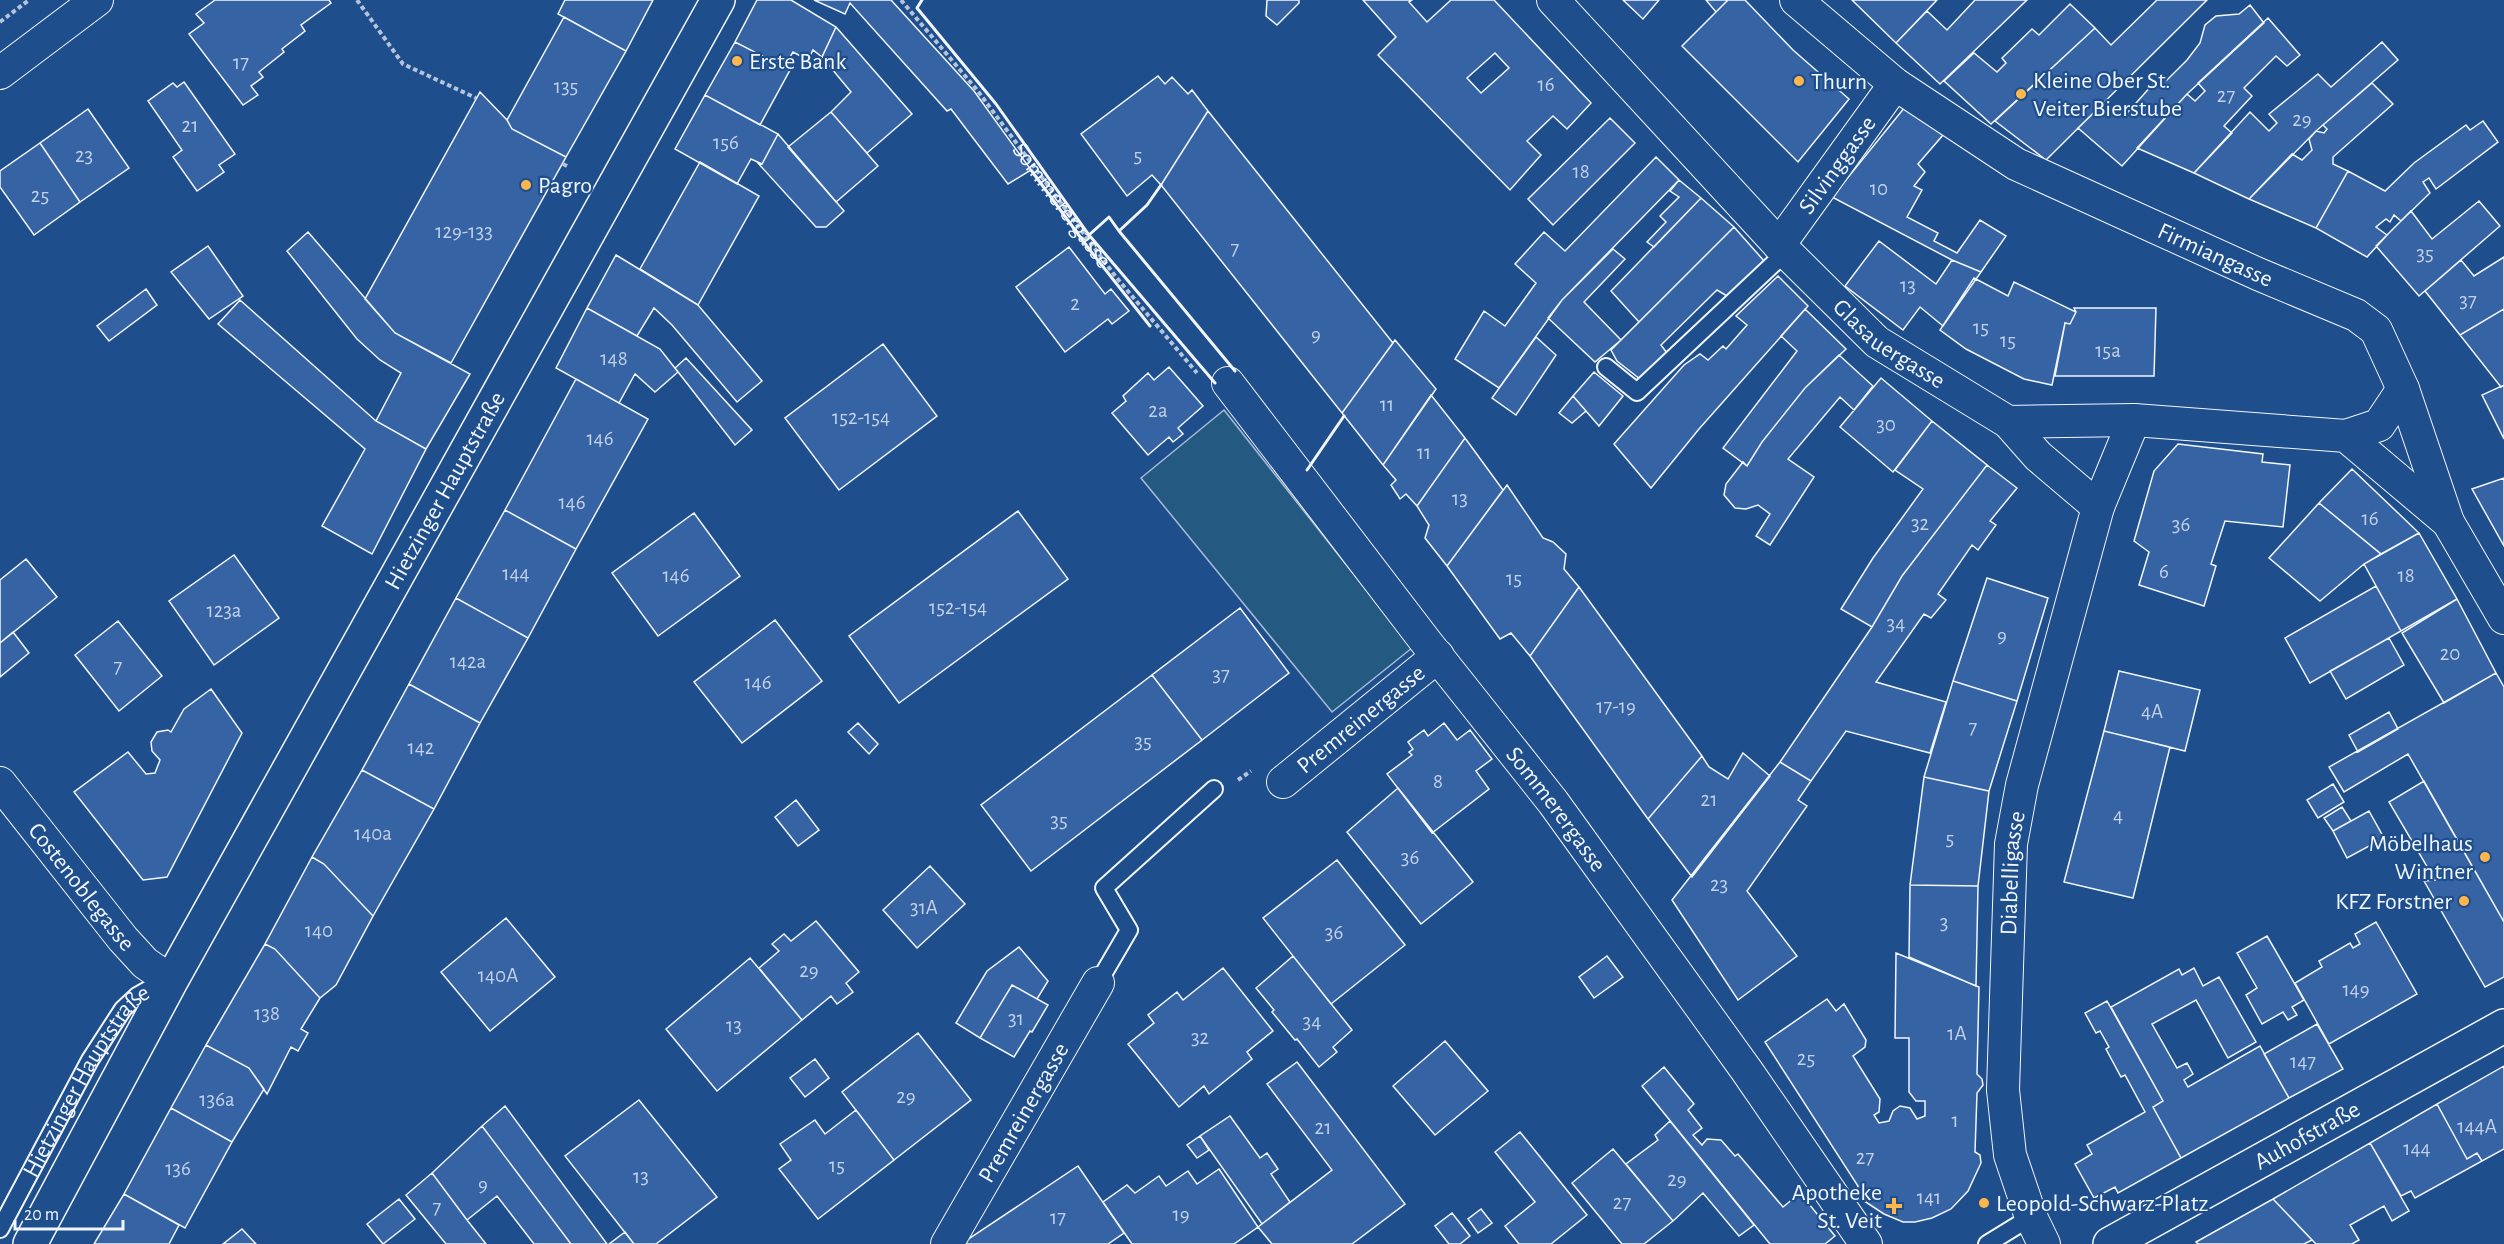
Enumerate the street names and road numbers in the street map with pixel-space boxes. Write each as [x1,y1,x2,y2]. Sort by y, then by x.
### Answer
street label: Silvinggasse [1794,112,1881,219]
street label: Sommerergasse [1007,138,1116,273]
street label: Firmiangasse [2154,219,2276,292]
street label: Glasauergasse [1828,295,1949,394]
street label: Hietzinger Hauptstraße [381,388,510,594]
street label: Premreinergasse [1293,661,1430,779]
street label: Sommerergasse [1501,743,1610,877]
street label: Diabelligasse [1997,809,2030,936]
street label: Costenoblegasse [23,819,139,956]
street label: Hietzinger Hauptstraße [19,981,154,1181]
street label: Premreinergasse [974,1039,1074,1187]
street label: Auhofstraße [2251,1097,2364,1175]

